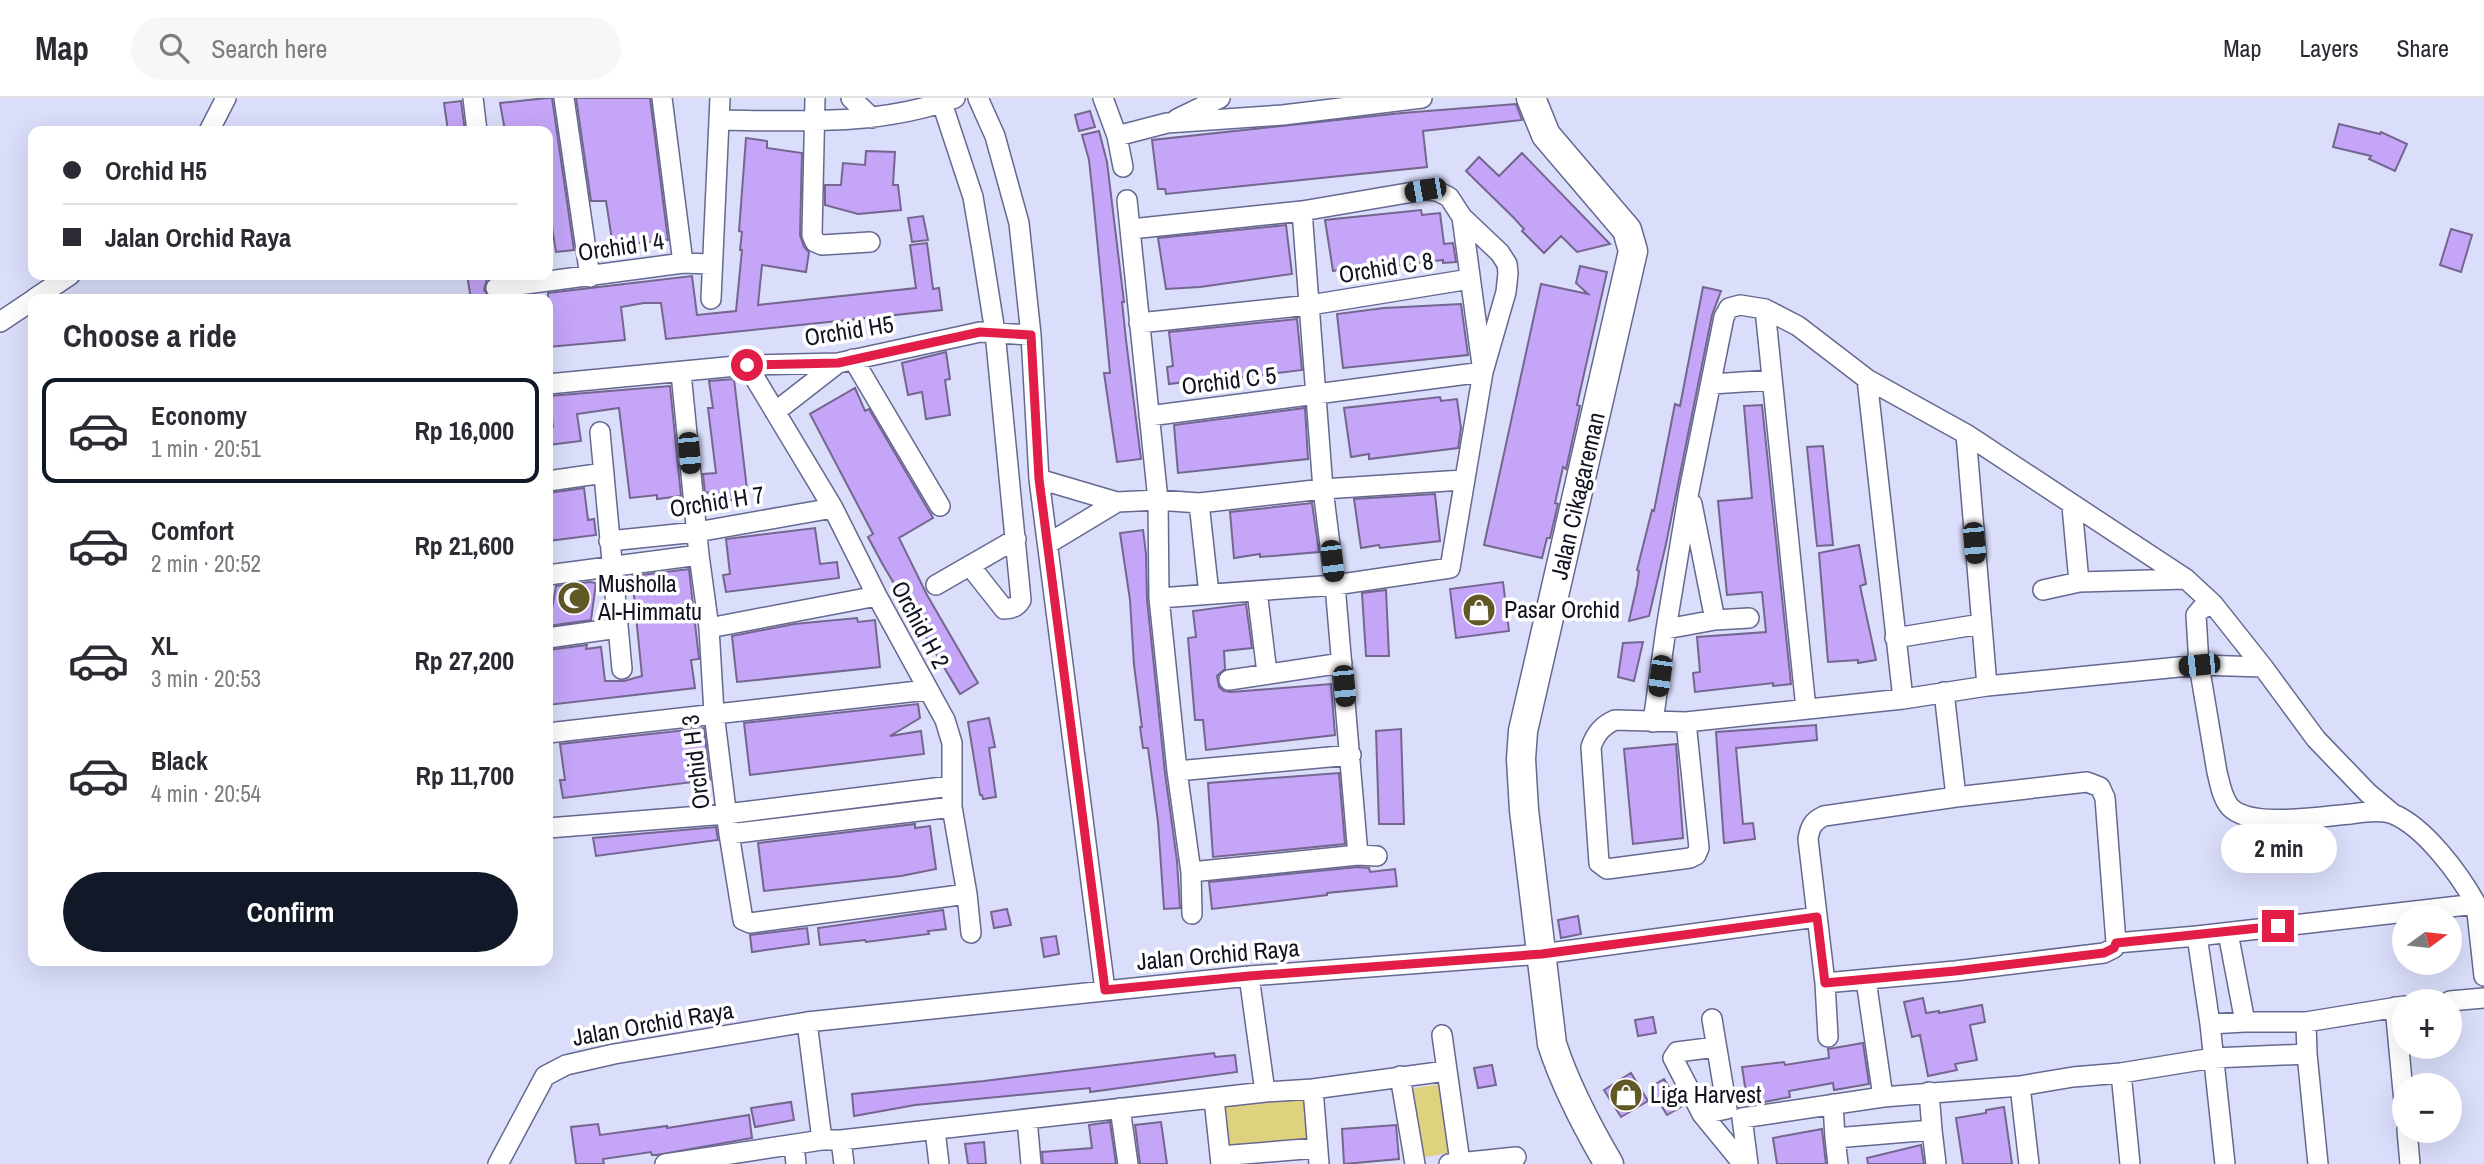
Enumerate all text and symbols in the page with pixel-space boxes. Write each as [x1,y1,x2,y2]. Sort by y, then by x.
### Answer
search box [131,17,621,80]
text: Map [35,26,89,70]
icon: search [155,29,193,67]
text: Search here [211,31,327,66]
text: Map [2223,32,2261,64]
text: Layers [2299,32,2358,64]
text: Share [2396,32,2449,64]
text: Orchid H5 [105,153,207,188]
car [1403,176,1448,204]
text: Jalan Orchid Raya [105,220,291,255]
street label: Orchid I 4 [576,224,666,268]
street label: Orchid C 8 [1336,244,1435,290]
street label: Orchid H5 [802,307,896,353]
text: Choose a ride [63,314,237,357]
route start [731,349,763,381]
street label: Orchid C 5 [1180,358,1278,402]
text: Economy [151,398,247,433]
icon: car [67,399,130,462]
street label: Jalan Cikagareman [1542,409,1612,583]
text: Rp 16,000 [414,413,514,448]
car [677,431,702,475]
text: 1 min · 20:51 [151,433,261,464]
street label: Orchid H 7 [667,478,766,524]
text: Comfort [151,513,234,548]
icon: car [67,514,130,577]
car [1962,521,1987,565]
text: Rp 21,600 [414,528,514,563]
car [1320,539,1345,583]
text: 2 min · 20:52 [151,548,261,579]
place label: Musholla Al-Himmatu [597,567,702,627]
street label: Orchid H 2 [884,575,957,674]
mosque icon: Musholla Al-Himmatu [555,579,593,617]
shop icon: Pasar Orchid [1460,591,1498,629]
place label: Pasar Orchid [1504,593,1620,625]
text: XL [151,628,178,663]
icon: car [67,629,130,692]
text: Rp 27,200 [414,643,514,678]
car [2178,652,2221,678]
car [1647,654,1674,698]
text: 3 min · 20:53 [151,663,261,694]
car [1332,664,1357,708]
street label: Orchid H 3 [673,713,717,811]
text: Black [151,743,208,778]
icon: car [67,744,130,807]
text: Rp 11,700 [416,758,514,793]
text: 4 min · 20:54 [151,778,261,809]
callout: 2 min [2220,824,2336,874]
text: 2 min [2254,833,2304,864]
button: Confirm [63,872,518,952]
north arrow [2392,905,2462,975]
map controls [2392,905,2462,1143]
route end [2262,910,2294,942]
street label: Jalan Orchid Raya [1135,931,1301,977]
button: + [2392,989,2462,1059]
street label: Jalan Orchid Raya [570,993,736,1053]
button: − [2392,1073,2462,1143]
shop icon: Liga Harvest [1607,1076,1645,1114]
place label: Liga Harvest [1650,1078,1762,1110]

